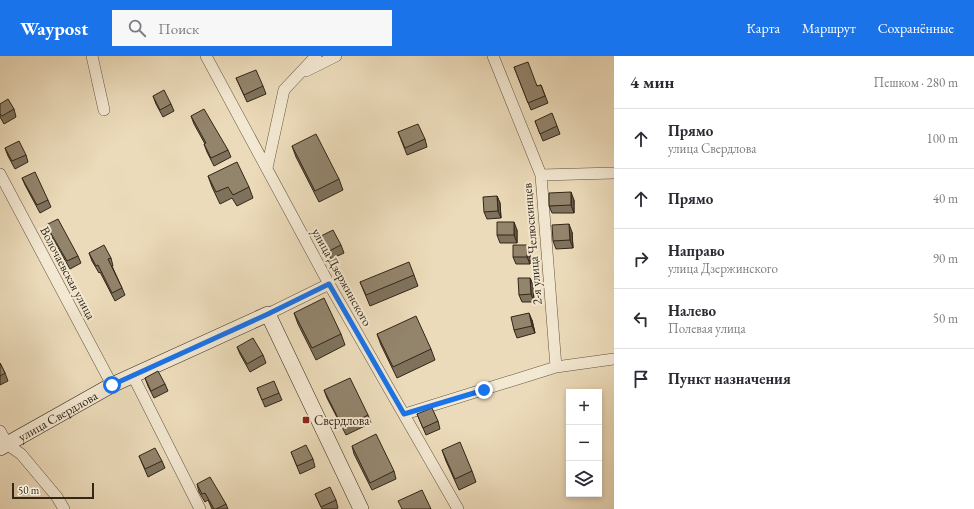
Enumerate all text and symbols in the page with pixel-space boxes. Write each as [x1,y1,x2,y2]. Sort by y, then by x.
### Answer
search box [112,10,392,46]
text: Waypost [20,16,88,41]
icon: search [126,17,148,39]
text: Поиск [158,19,199,38]
text: Карта [747,19,780,37]
text: Маршрут [802,19,856,37]
text: Сохранённые [878,19,954,37]
text: 4 мин [630,71,674,93]
text: Пешком · 280 m [874,74,958,91]
text: Прямо [668,121,713,140]
icon: ahead [630,128,652,150]
text: 100 m [927,130,958,147]
text: улица Свердлова [668,140,757,157]
street label: 2-я улица Челюскинцев [518,182,546,306]
icon: ahead [630,188,652,210]
text: Прямо [668,189,713,208]
text: 40 m [933,190,958,207]
street label: Волочаевская улица [36,223,100,323]
street label: улица Дзержинского [308,225,376,329]
text: Направо [668,241,725,260]
icon: right [630,248,652,270]
text: 90 m [933,250,958,267]
text: улица Дзержинского [668,260,778,277]
text: Налево [668,301,716,320]
icon: left [630,308,652,330]
text: 50 m [933,310,958,327]
text: Полевая улица [668,320,746,337]
icon: arrive [630,368,652,390]
text: Пункт назначения [668,369,791,388]
route start [103,376,121,394]
route end [475,381,493,399]
street label: улица Свердлова [15,386,101,445]
map controls [566,389,602,497]
button: + [566,389,602,425]
place label: Свердлова [314,412,370,429]
marker: Свердлова [301,415,311,425]
button: − [566,425,602,461]
button: layers [566,461,602,497]
scale bar [12,481,94,500]
text: 50 m [18,483,39,497]

